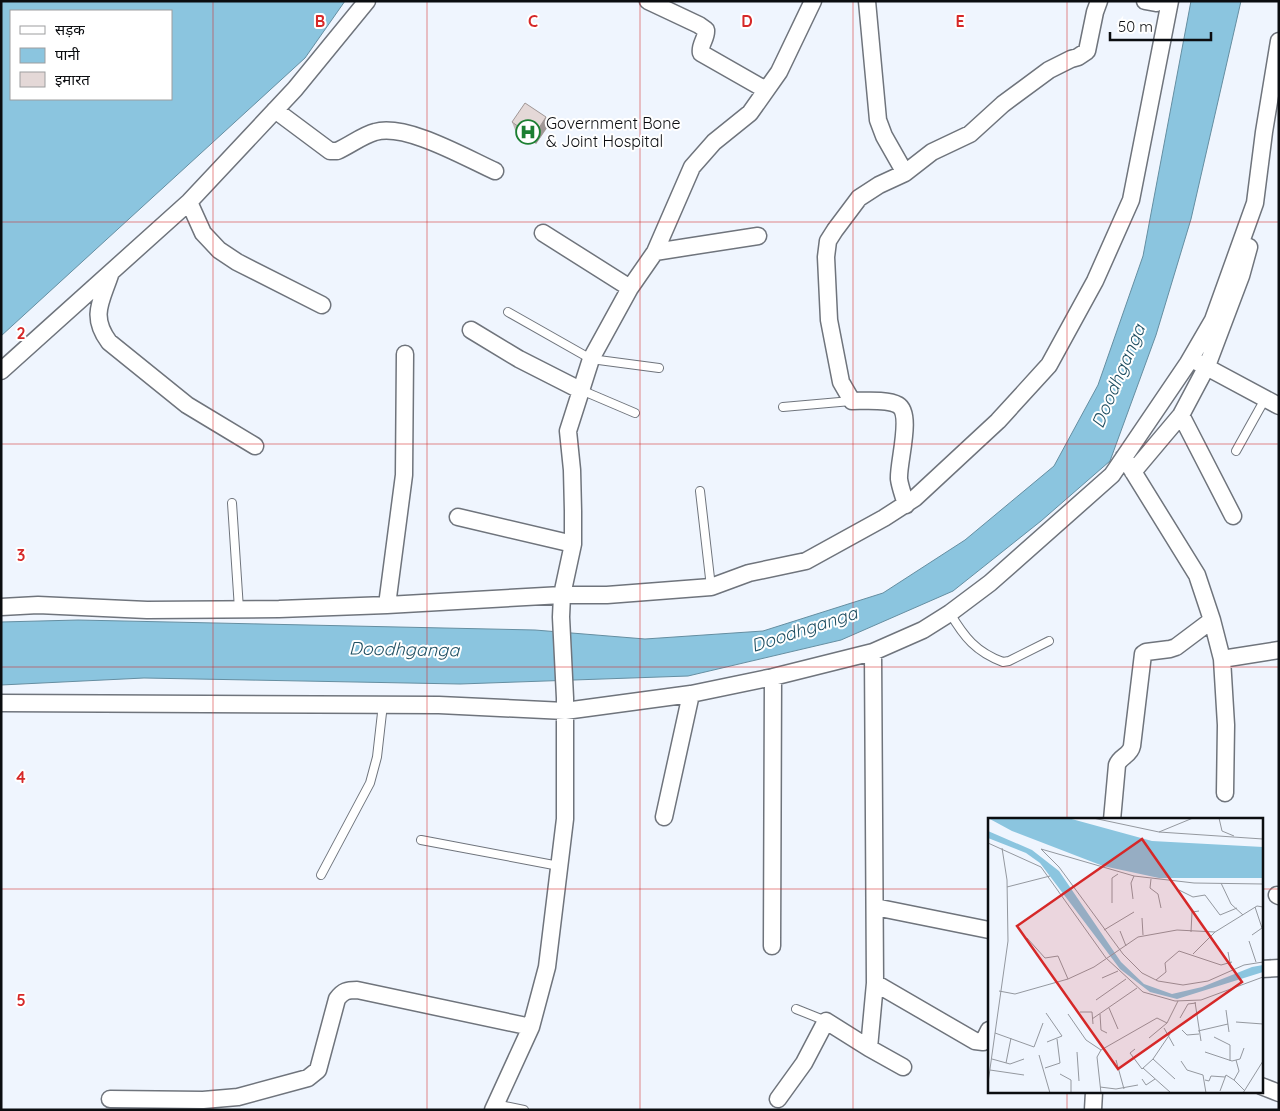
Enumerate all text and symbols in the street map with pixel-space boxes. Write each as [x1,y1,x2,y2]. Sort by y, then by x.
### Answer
legend [10,10,172,100]
scale bar [1110,10,1211,42]
text: B [315,11,325,31]
text: C [528,11,538,31]
text: D [741,11,753,31]
text: E [955,11,965,31]
text: 50 m [1118,17,1153,36]
text: सड़क [55,20,85,39]
text: पानी [55,45,81,64]
text: इमारत [55,70,90,89]
place label: Government Bone & Joint Hospital [546,113,681,151]
hospital icon: Government Bone & Joint Hospital [515,119,541,145]
water label: Doodhganga [1086,320,1151,431]
text: 2 [16,323,26,343]
text: 3 [17,545,25,565]
water label: Doodhganga [748,601,861,657]
water label: Doodhganga [349,637,461,661]
text: 4 [16,767,26,787]
inset map [988,818,1262,1094]
text: 5 [16,990,26,1010]

